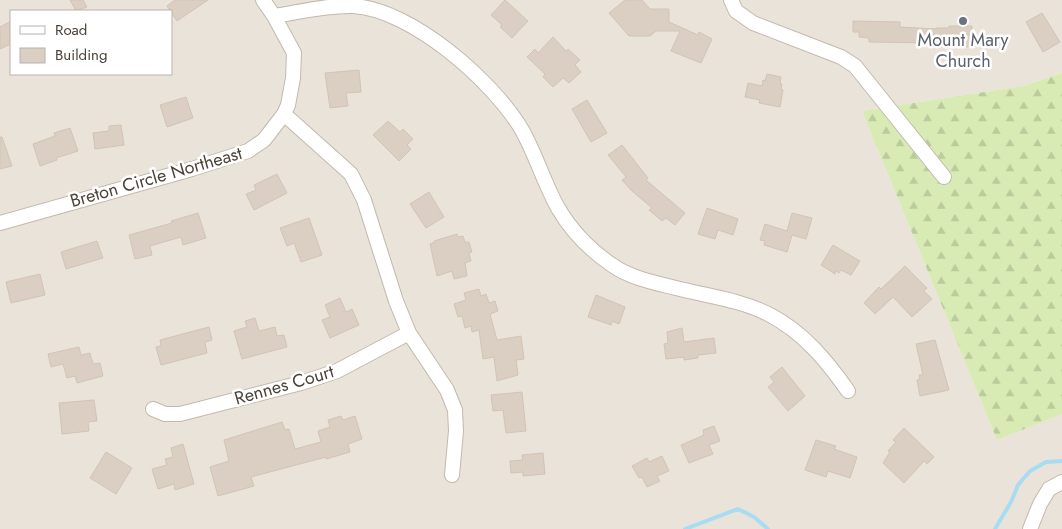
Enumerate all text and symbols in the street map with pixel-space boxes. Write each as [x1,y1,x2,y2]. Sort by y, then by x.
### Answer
legend [10,10,172,75]
marker: Mount Mary Church [957,15,969,27]
text: Road [55,19,87,41]
place label: Mount Mary Church [918,27,1009,74]
text: Building [55,44,107,66]
street label: Breton Circle Northeast [67,140,246,214]
street label: Rennes Court [231,358,337,412]

